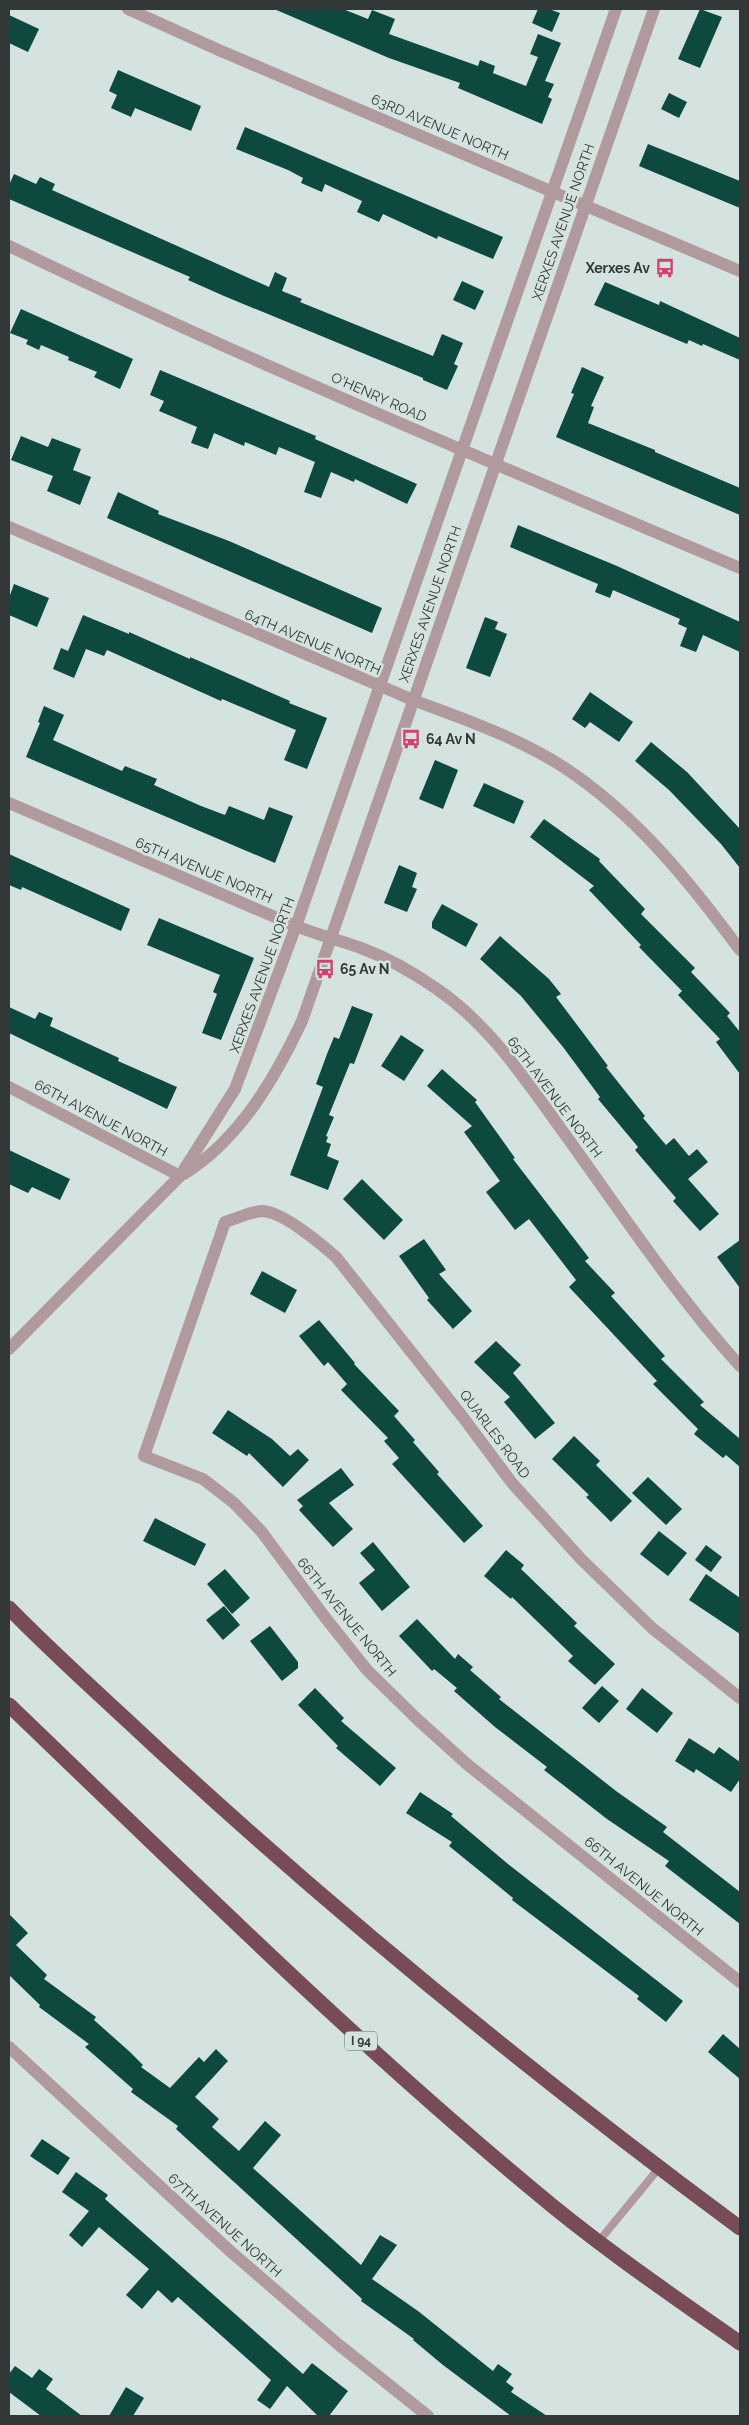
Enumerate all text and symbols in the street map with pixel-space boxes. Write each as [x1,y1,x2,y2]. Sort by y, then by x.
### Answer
street label: 63RD AVENUE NORTH [369,91,511,163]
street label: XERXES AVENUE NORTH [529,141,597,303]
bus stop icon: Xerxes Av [654,257,676,279]
place label: Xerxes Av [585,260,650,276]
street label: O'HENRY ROAD [329,369,429,425]
street label: XERXES AVENUE NORTH [396,523,464,685]
street label: 64TH AVENUE NORTH [242,606,384,678]
bus stop icon: 64 Av N [400,728,422,750]
place label: 64 Av N [426,731,476,747]
street label: 65TH AVENUE NORTH [133,834,275,906]
street label: XERXES AVENUE NORTH [226,895,298,1055]
bus stop icon: 65 Av N [314,958,336,980]
place label: 65 Av N [340,961,390,977]
street label: 65TH AVENUE NORTH [504,1033,606,1161]
street label: 66TH AVENUE NORTH [32,1076,170,1160]
street label: QUARLES ROAD [456,1387,534,1481]
street label: 66TH AVENUE NORTH [294,1554,400,1680]
street label: 66TH AVENUE NORTH [581,1833,707,1939]
road number: I 94 [345,2032,377,2050]
street label: 67TH AVENUE NORTH [165,2170,285,2280]

